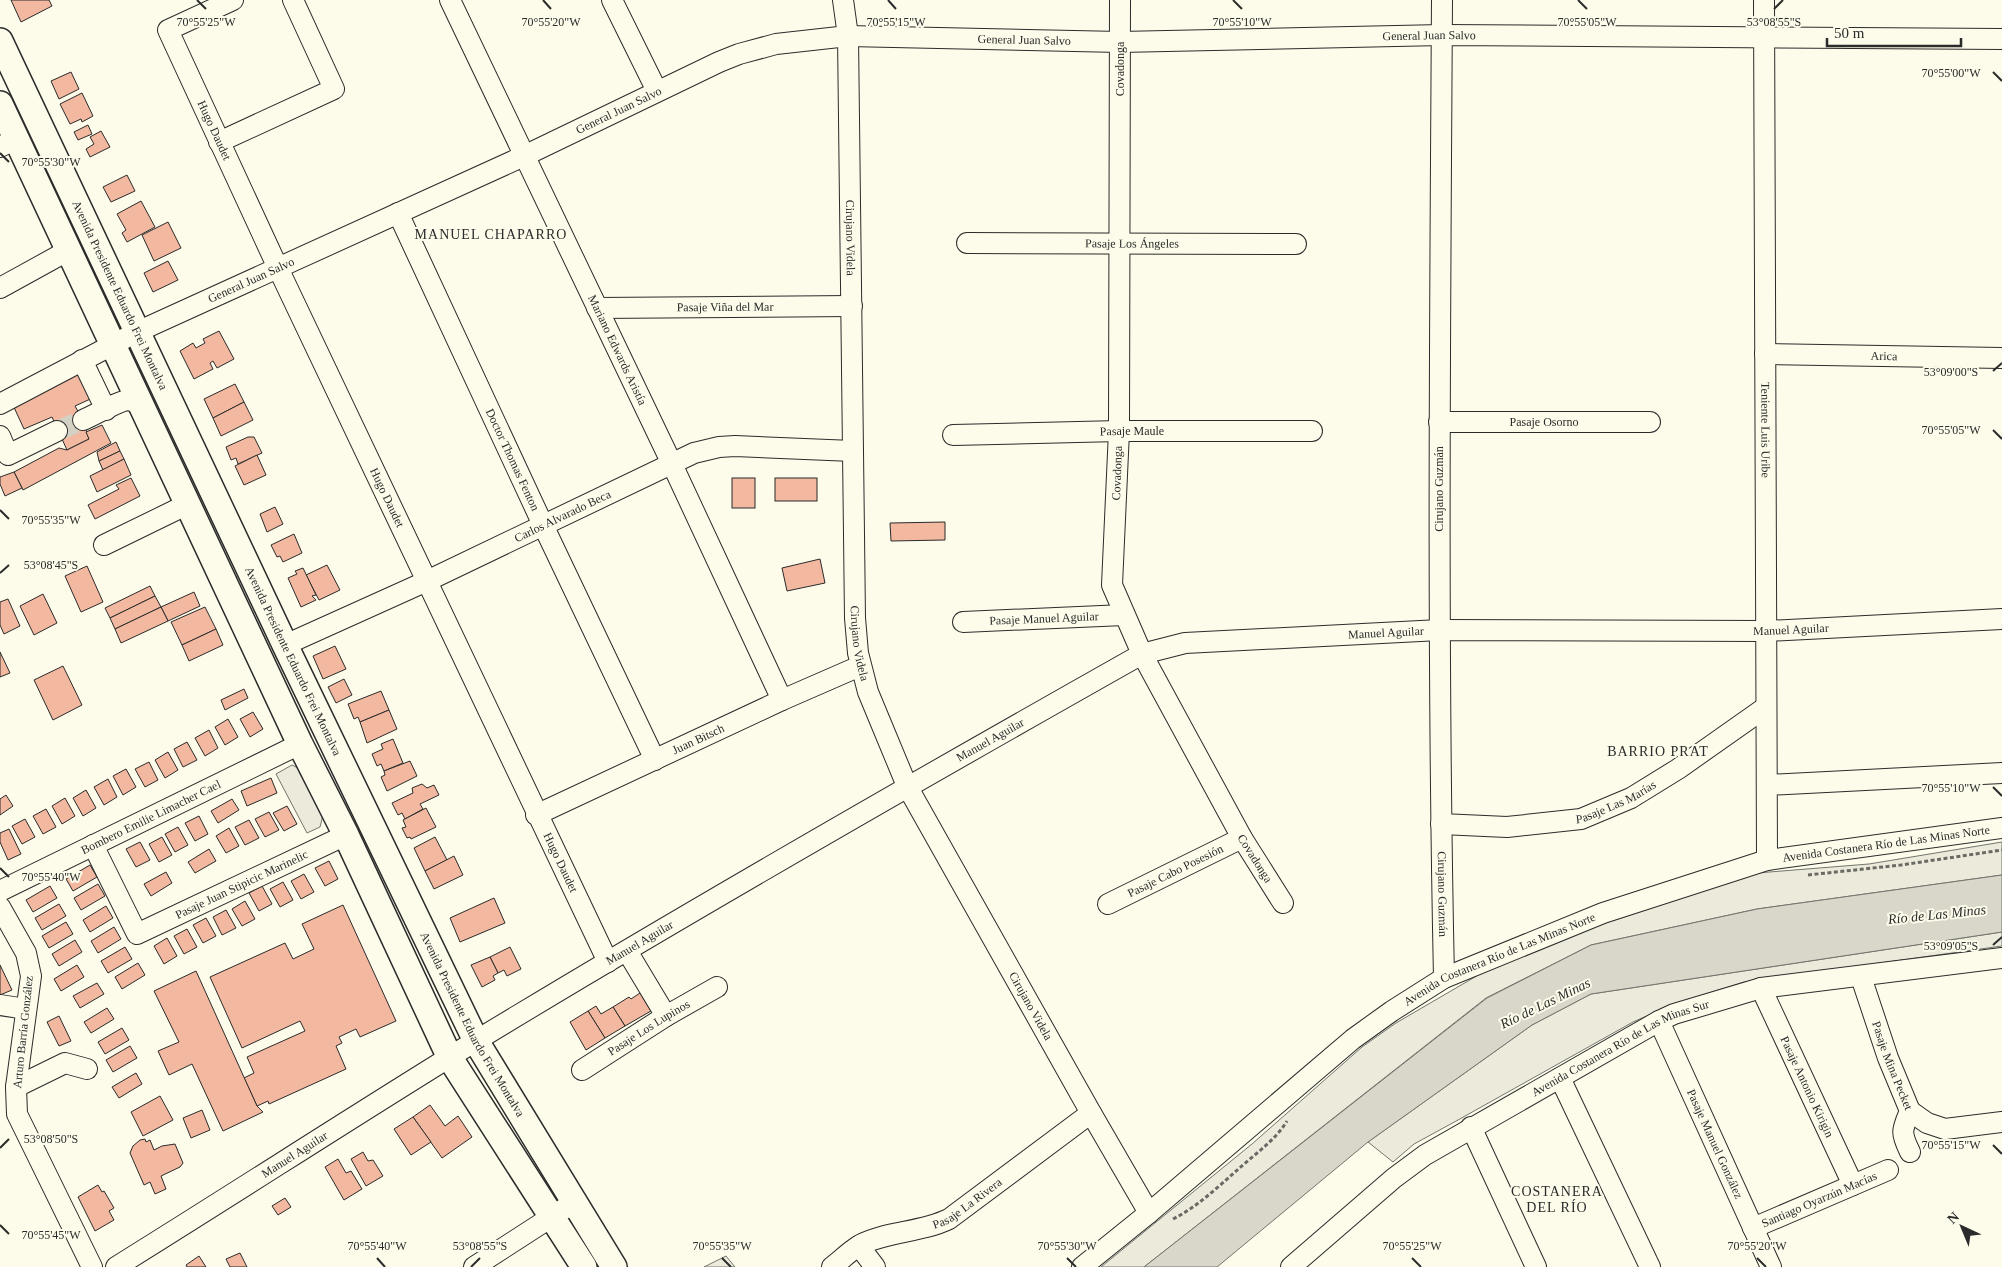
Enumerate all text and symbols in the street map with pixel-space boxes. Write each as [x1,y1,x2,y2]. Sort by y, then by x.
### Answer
text: 70°55'25"W [176,15,236,29]
text: 70°55'20"W [521,15,581,29]
text: 70°55'15"W [866,15,926,29]
text: 70°55'10"W [1212,15,1272,29]
text: 70°55'05"W [1557,15,1617,29]
text: 53°08'55"S [1747,15,1801,29]
scale bar [1827,15,1961,47]
text: 50 m [1834,25,1865,41]
street label: General Juan Salvo [1382,28,1476,43]
street label: General Juan Salvo [977,32,1071,48]
street label: Covadonga [1113,41,1127,96]
text: 70°55'00"W [1921,66,1981,80]
street label: General Juan Salvo [574,84,664,137]
street label: Hugo Daudet [194,98,234,163]
text: 70°55'30"W [21,155,81,169]
street label: Avenida Presidente Eduardo Frei Montalva [69,198,171,393]
street label: Cirujano Videla [843,199,858,276]
district label: MANUEL CHAPARRO [415,227,567,242]
street label: Pasaje Los Ángeles [1085,236,1179,251]
street label: General Juan Salvo [206,254,296,306]
street label: Mariano Edwards Aristía [585,293,650,408]
street label: Pasaje Viña del Mar [677,300,773,314]
street label: Arica [1871,349,1898,363]
text: 53°09'00"S [1924,365,1978,379]
street label: Teniente Luis Uribe [1758,382,1773,478]
street label: Doctor Thomas Fenton [483,406,542,513]
street label: Pasaje Osorno [1509,415,1579,429]
text: 70°55'05"W [1921,423,1981,437]
street label: Pasaje Maule [1100,424,1164,438]
street label: Covadonga [1109,445,1125,501]
street label: Cirujano Guzmán [1432,446,1446,532]
street label: Hugo Daudet [367,466,408,530]
street label: Carlos Alvarado Beca [512,487,614,545]
text: 70°55'35"W [21,513,81,527]
text: 53°08'45"S [24,558,78,572]
street label: Avenida Presidente Eduardo Frei Montalva [242,564,345,759]
street label: Cirujano Videla [848,605,872,683]
street label: Pasaje Manuel Aguilar [989,609,1099,628]
street label: Manuel Aguilar [1753,621,1829,638]
street label: Manuel Aguilar [1348,624,1424,642]
street label: Manuel Aguilar [954,715,1027,765]
street label: Juan Bitsch [670,721,726,757]
district label: BARRIO PRAT [1607,744,1709,759]
street label: Bombero Emilie Limacher Cael [79,777,224,857]
street label: Pasaje Las Marías [1575,777,1659,827]
text: 70°55'10"W [1921,781,1981,795]
street label: Avenida Costanera Río de Las Minas Norte [1781,823,1991,865]
street label: Hugo Daudet [541,830,581,895]
street label: Covadonga [1234,832,1276,886]
street label: Pasaje Cabo Posesión [1125,841,1225,900]
street label: Pasaje Juan Stipicic Marinelic [173,847,310,922]
street label: Cirujano Guzmán [1435,851,1450,937]
text: 70°55'40"W [21,870,81,884]
water label: Río de Las Minas [1886,902,1987,927]
street label: Avenida Costanera Río de Las Minas Norte [1402,911,1598,1009]
street label: Manuel Aguilar [604,917,676,968]
street label: Avenida Presidente Eduardo Frei Montalva [417,929,528,1120]
text: 53°09'05"S [1924,939,1978,953]
street label: Cirujano Videla [1006,969,1056,1043]
water label: Río de Las Minas [1497,974,1593,1032]
street label: Arturo Barría González [10,975,36,1089]
street label: Pasaje Los Lupinos [605,997,692,1059]
street label: Avenida Costanera Río de Las Minas Sur [1529,997,1711,1099]
street label: Pasaje Mina Pecket [1869,1019,1916,1113]
street label: Pasaje Antonio Kirigin [1777,1034,1837,1140]
street label: Pasaje Manuel González [1684,1087,1746,1201]
street label: Manuel Aguilar [259,1128,330,1181]
text: 53°08'50"S [24,1132,78,1146]
text: 70°55'15"W [1921,1138,1981,1152]
street label: Santiago Oyarzún Macías [1759,1169,1879,1230]
street label: Pasaje La Rivera [931,1175,1005,1232]
district label: COSTANERA DEL RÍO [1511,1184,1603,1215]
north arrow [1937,1202,1987,1252]
text: N [1944,1209,1962,1227]
text: 70°55'45"W [21,1228,81,1242]
text: 70°55'40"W [347,1239,407,1253]
text: 53°08'55"S [453,1239,507,1253]
text: 70°55'35"W [692,1239,752,1253]
text: 70°55'30"W [1037,1239,1097,1253]
text: 70°55'25"W [1382,1239,1442,1253]
text: 70°55'20"W [1727,1239,1787,1253]

